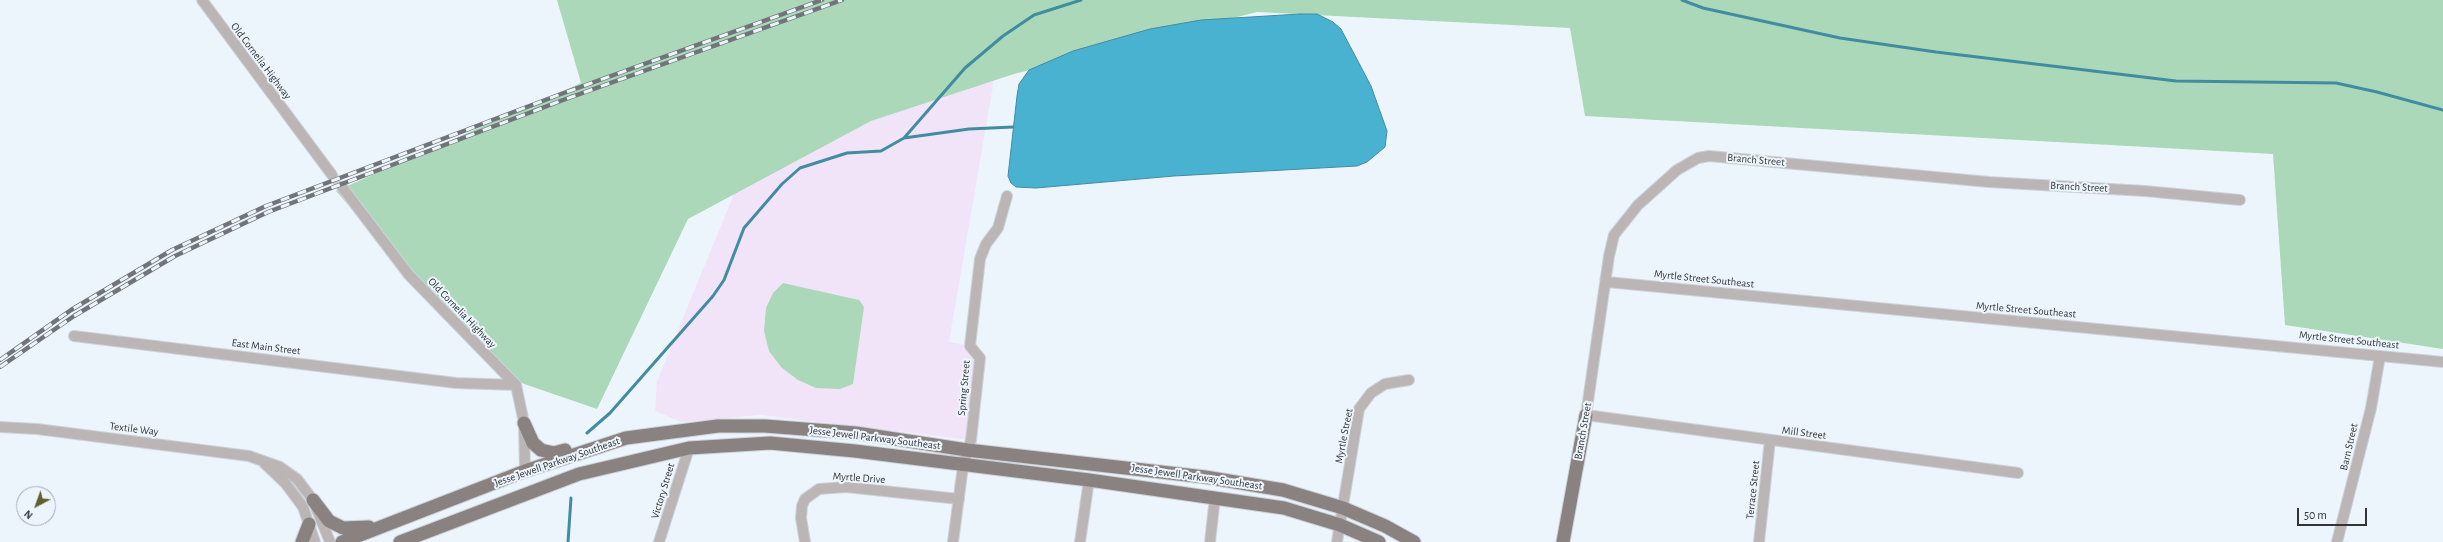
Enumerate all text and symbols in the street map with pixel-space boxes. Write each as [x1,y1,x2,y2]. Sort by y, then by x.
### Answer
street label: Old Cornelia Highway [228,20,294,102]
street label: Branch Street [1727,151,1785,169]
street label: Branch Street [2050,179,2108,195]
street label: Myrtle Street Southeast [1653,267,1755,291]
street label: Old Cornelia Highway [425,275,499,351]
street label: Myrtle Street Southeast [1975,299,2077,321]
street label: Myrtle Street Southeast [2298,328,2400,352]
street label: East Main Street [231,336,301,358]
street label: Spring Street [955,360,973,416]
street label: Branch Street [1572,402,1594,460]
street label: Myrtle Street [1332,407,1356,465]
street label: Textile Way [109,419,159,439]
street label: Barn Street [2337,422,2361,472]
street label: Jesse Jewell Parkway Southeast [809,423,941,453]
street label: Mill Street [1781,424,1827,442]
street label: Jesse Jewell Parkway Southeast [493,434,621,490]
street label: Terrace Street [1743,460,1763,520]
street label: Victory Street [648,461,678,521]
street label: Jesse Jewell Parkway Southeast [1131,461,1263,493]
street label: Myrtle Drive [832,470,886,486]
north arrow [16,486,56,526]
scale bar [2299,500,2369,526]
text: N [22,508,35,521]
text: 50 m [2304,509,2327,521]

